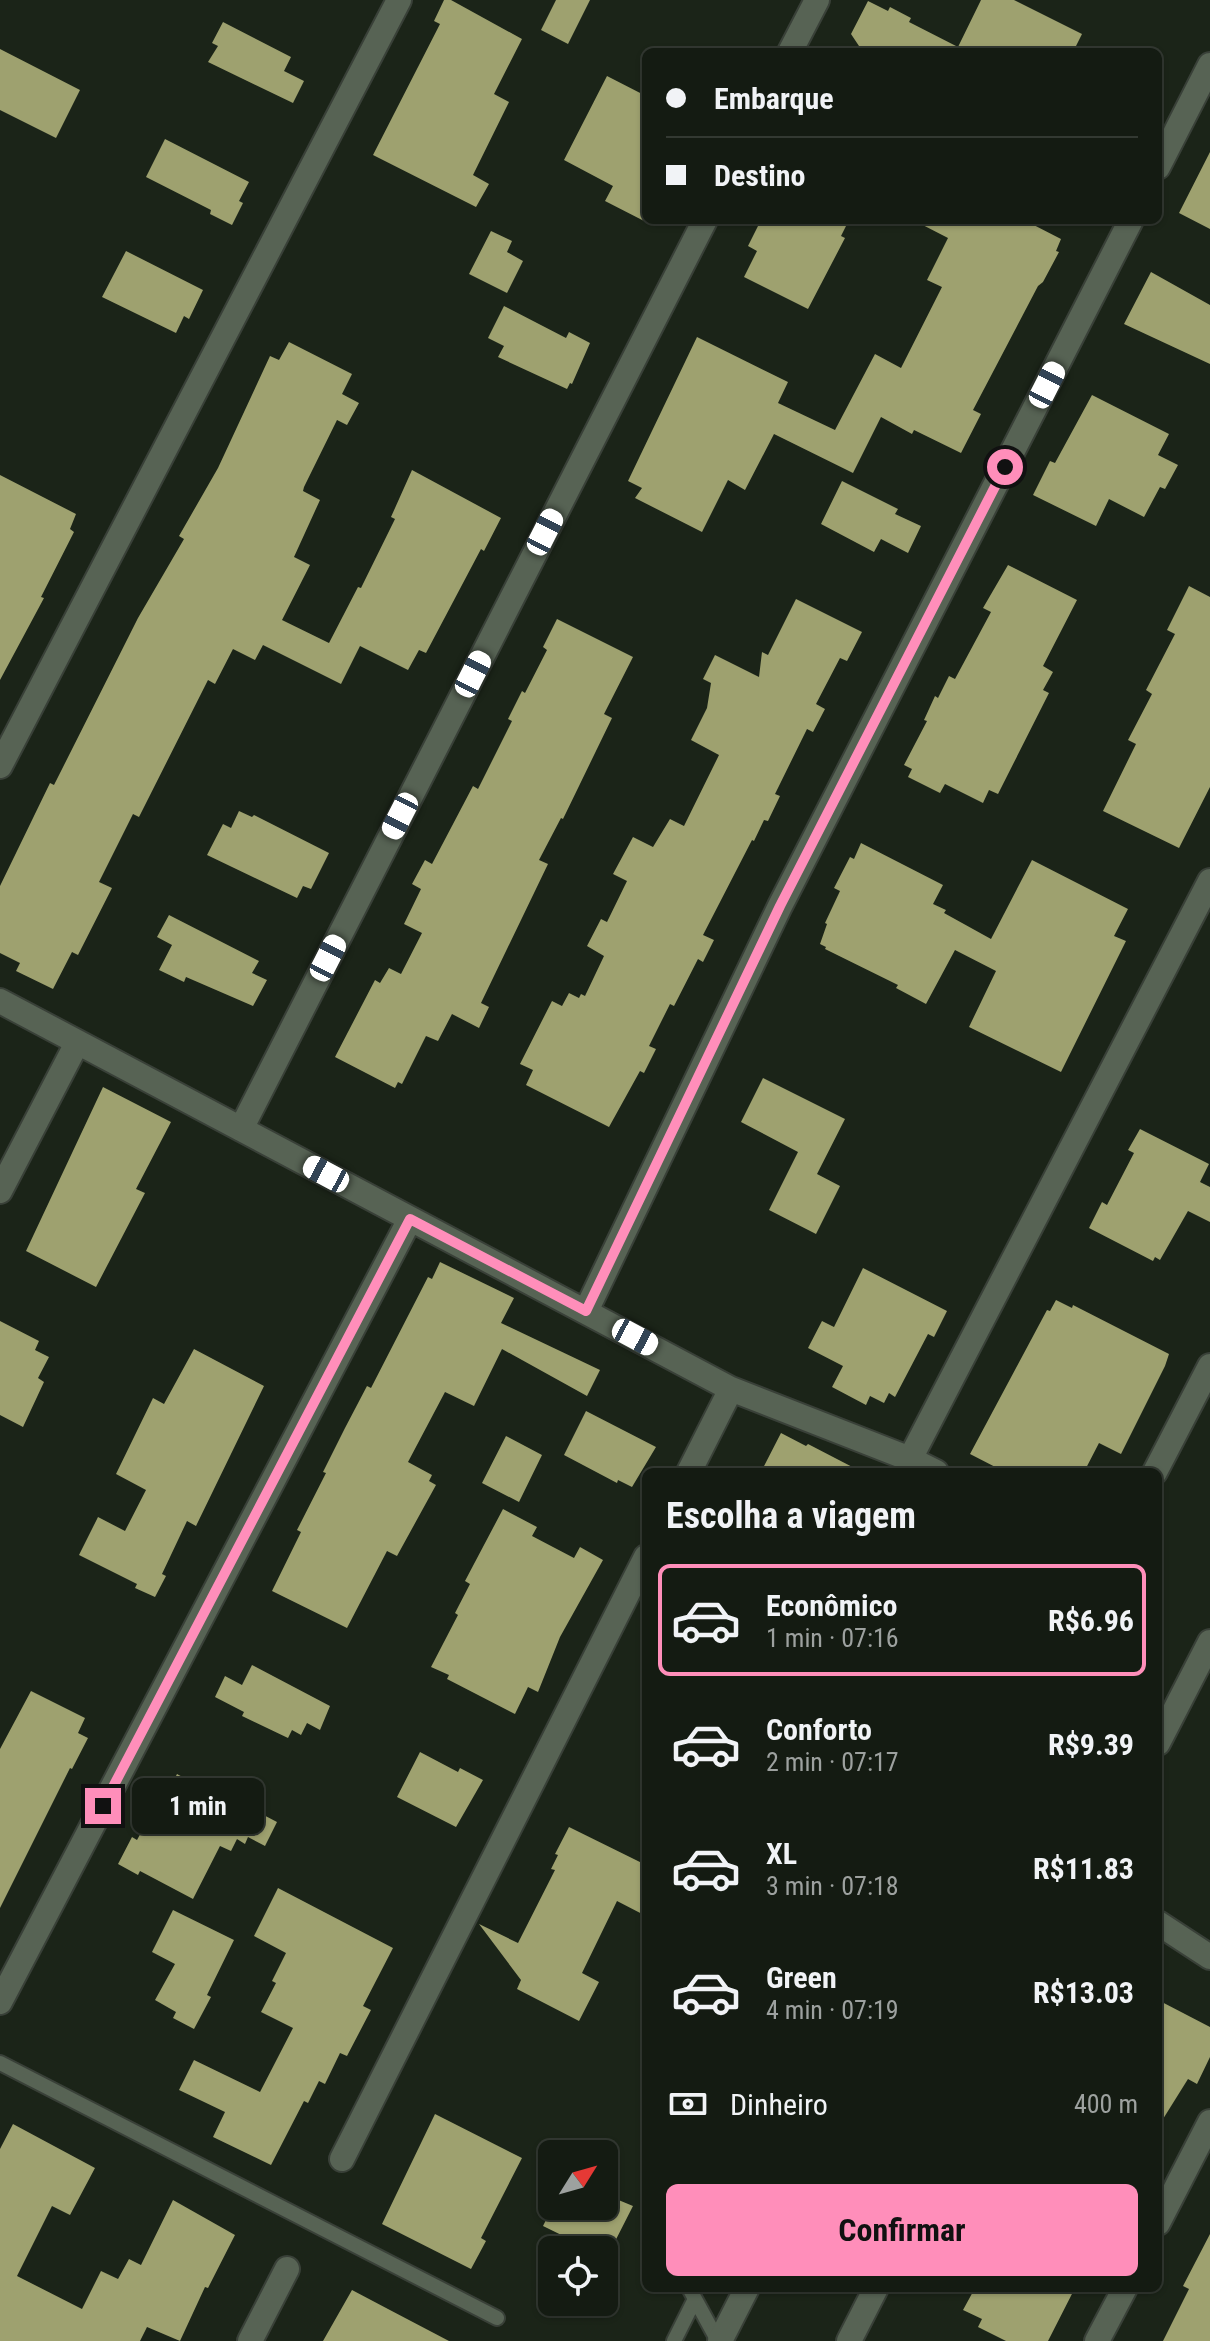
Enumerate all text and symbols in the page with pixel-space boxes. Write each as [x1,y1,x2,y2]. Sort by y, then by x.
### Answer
text: Embarque [714,81,834,116]
text: Destino [714,158,805,193]
car [1025,358,1069,412]
route start [987,449,1023,485]
car [523,505,567,559]
car [451,647,495,701]
car [378,789,422,843]
car [306,931,350,985]
car [299,1152,353,1196]
car [608,1315,662,1359]
text: Escolha a viagem [666,1495,916,1537]
icon: car [670,1584,742,1656]
text: Econômico [766,1588,897,1623]
text: R$6.96 [1048,1603,1134,1638]
text: 1 min · 07:16 [766,1623,899,1653]
icon: car [670,1708,742,1780]
text: Conforto [766,1712,872,1747]
text: R$9.39 [1048,1727,1134,1762]
text: 2 min · 07:17 [766,1747,899,1777]
callout: 1 min [131,1778,263,1834]
route end [85,1788,121,1824]
text: 1 min [169,1791,227,1821]
icon: car [670,1832,742,1904]
text: XL [766,1836,797,1871]
text: R$11.83 [1033,1851,1134,1886]
text: 3 min · 07:18 [766,1871,899,1901]
icon: car [670,1956,742,2028]
text: Green [766,1960,837,1995]
text: R$13.03 [1033,1975,1134,2010]
text: 4 min · 07:19 [766,1995,899,2025]
icon: cash [666,2082,710,2126]
text: Dinheiro [730,2087,828,2122]
text: 400 m [1074,2089,1138,2119]
north arrow [538,2140,618,2220]
map controls [538,2140,618,2316]
button: Confirmar [666,2184,1138,2276]
button: locate [538,2236,618,2316]

